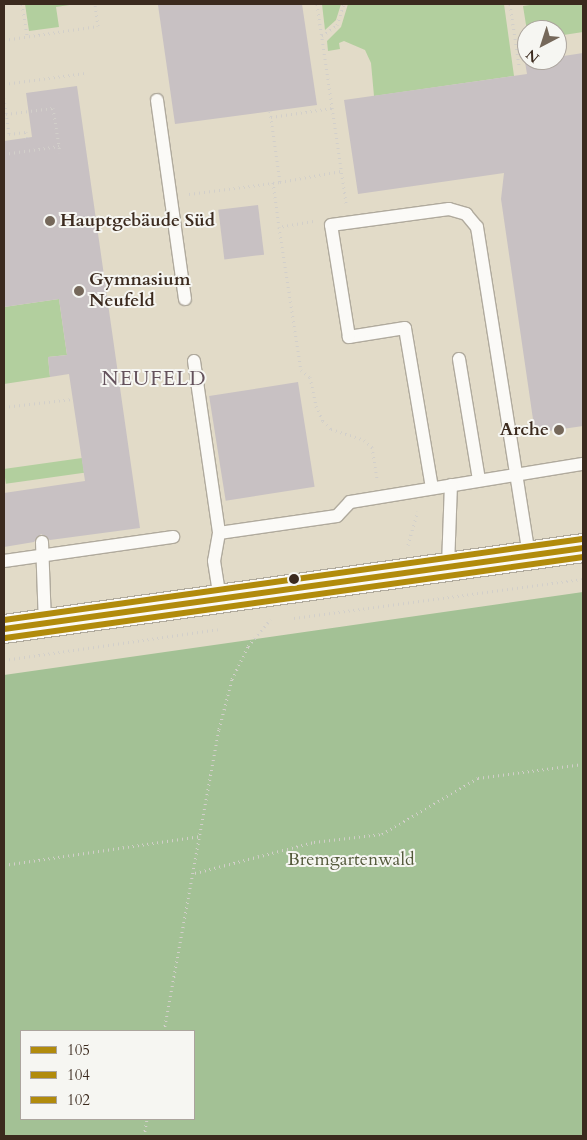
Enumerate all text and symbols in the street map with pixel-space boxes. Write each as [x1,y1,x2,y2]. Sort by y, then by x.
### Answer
north arrow [517,20,567,70]
text: N [522,45,543,67]
place label: Hauptgebäude Süd [60,210,215,232]
marker: Hauptgebäude Süd [44,215,56,227]
place label: Gymnasium Neufeld [89,270,190,312]
marker: Gymnasium Neufeld [73,285,85,297]
district label: NEUFELD [101,366,207,390]
place label: Arche [500,419,549,441]
marker: Arche [553,424,565,436]
unlabelled marker [289,574,299,584]
park label: Bremgartenwald [287,849,415,871]
legend [20,1030,195,1120]
text: 105 [67,1040,90,1060]
text: 104 [67,1065,90,1085]
text: 102 [67,1090,90,1110]

